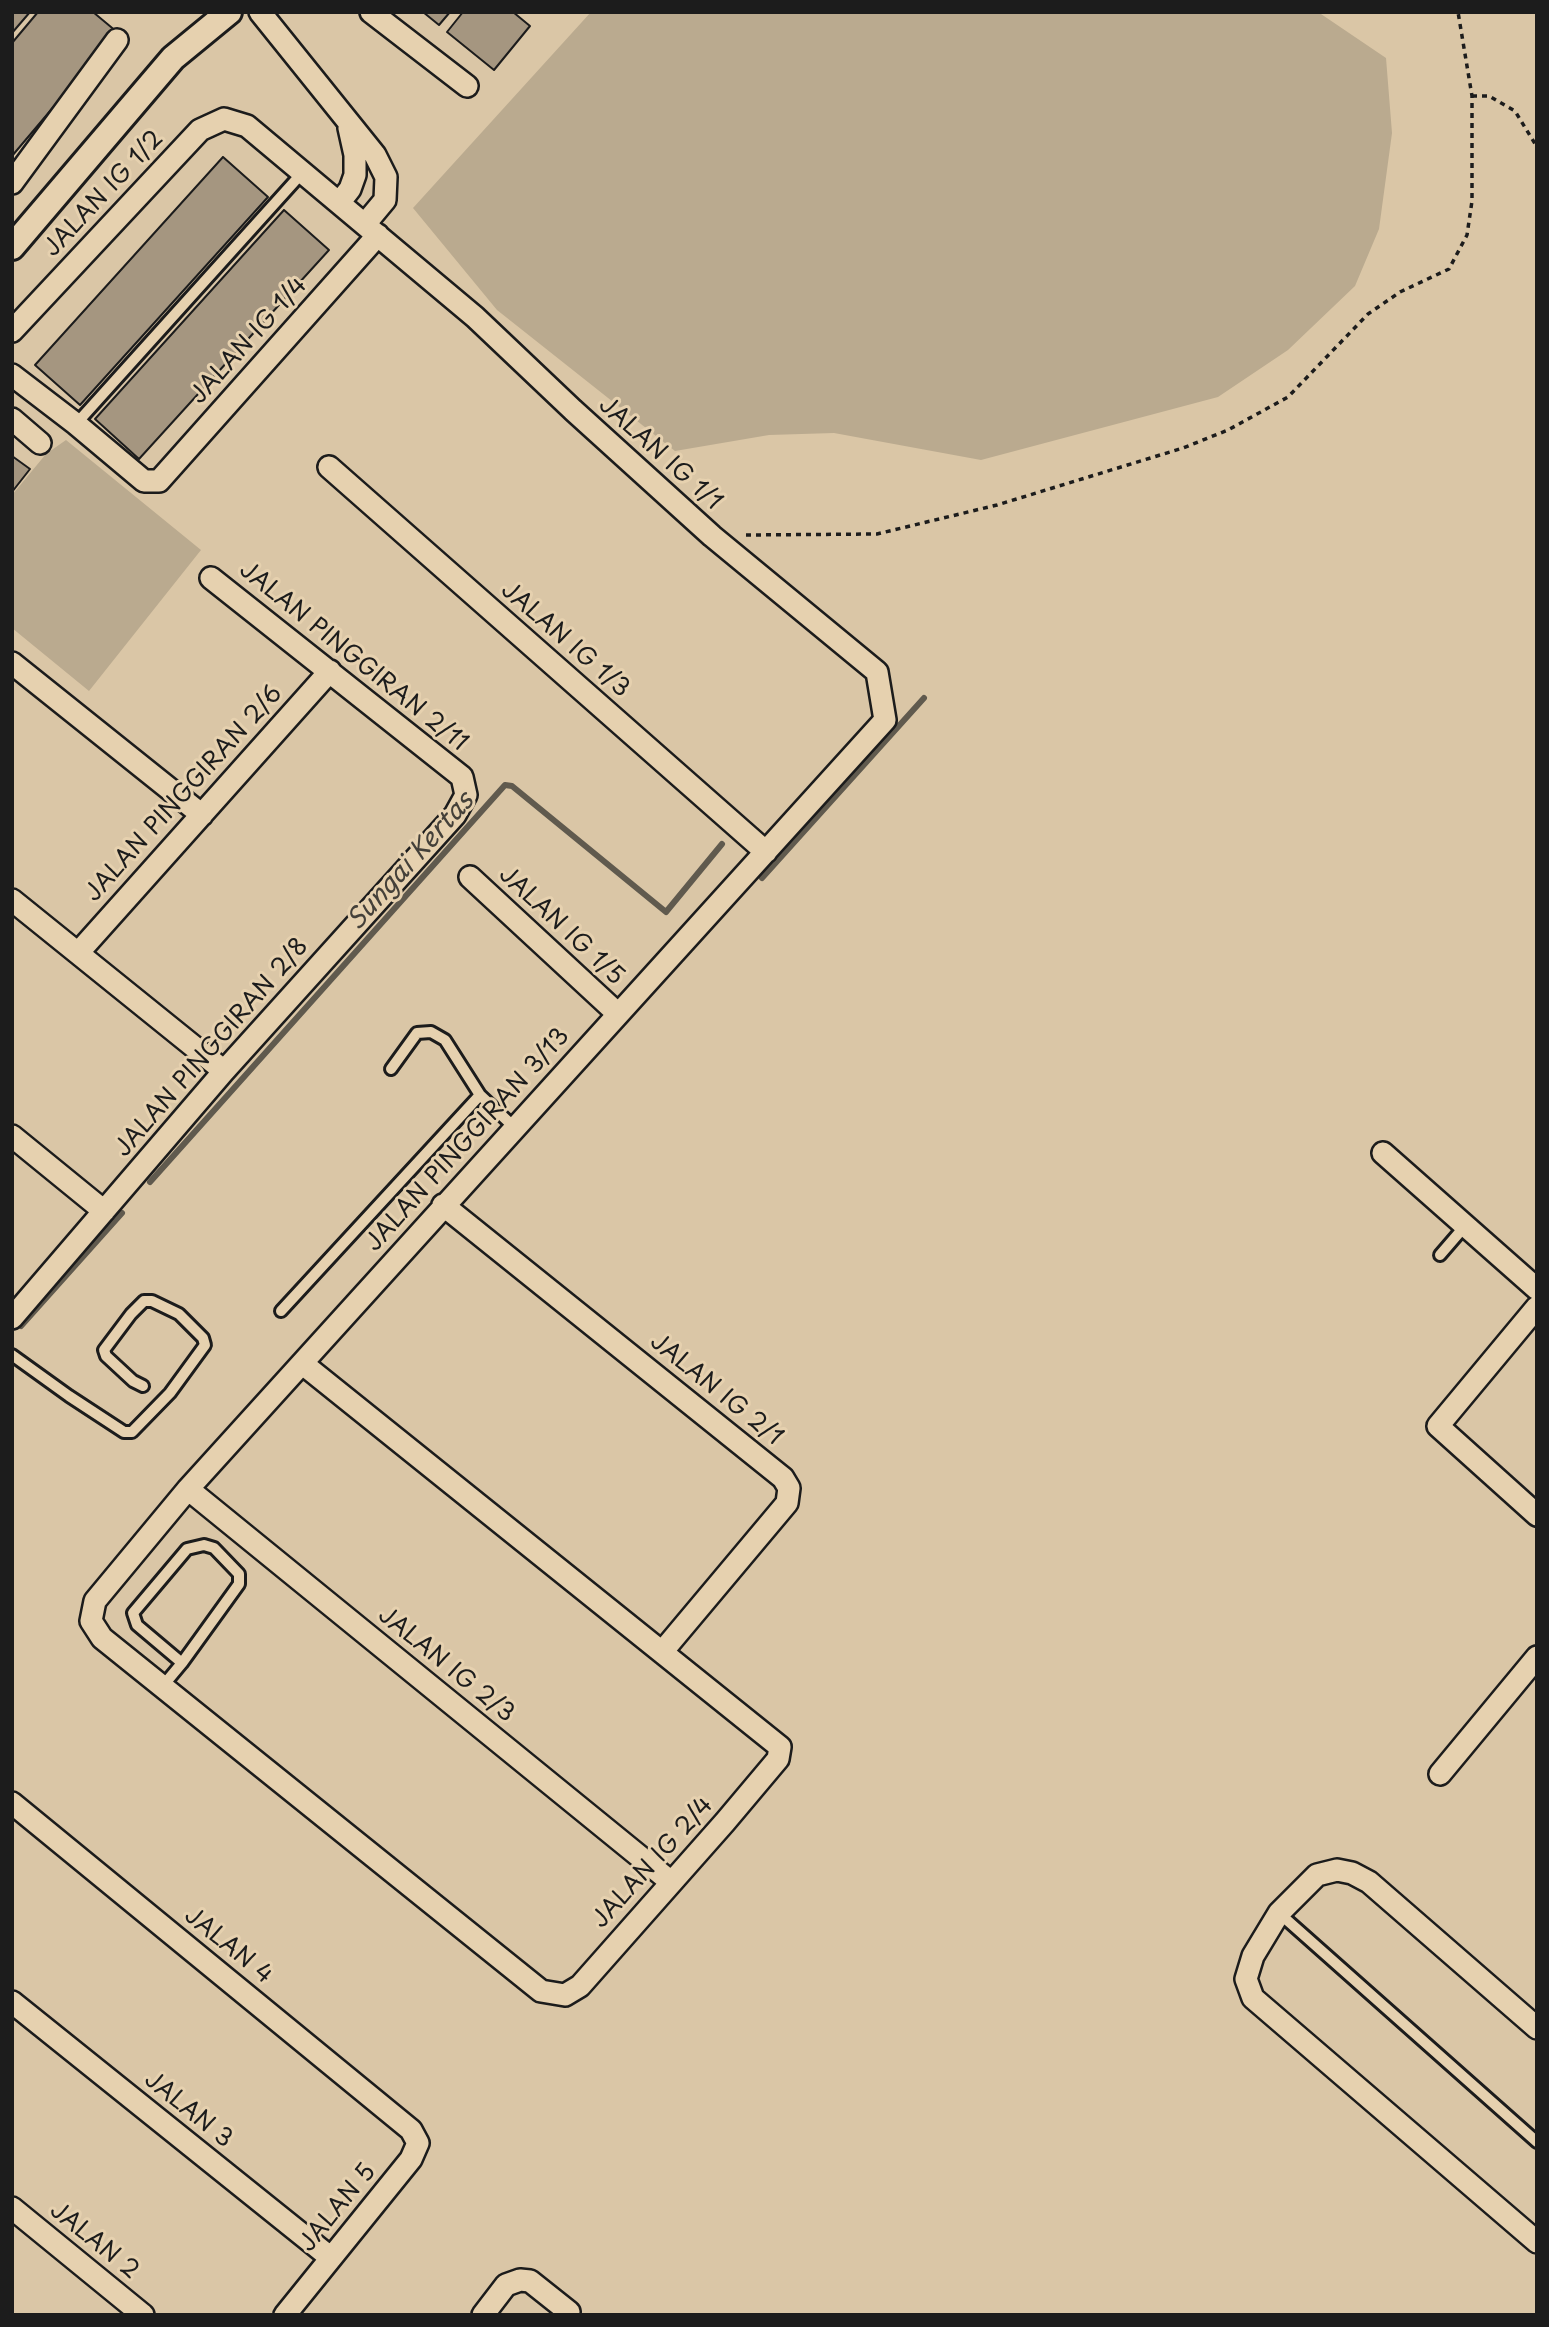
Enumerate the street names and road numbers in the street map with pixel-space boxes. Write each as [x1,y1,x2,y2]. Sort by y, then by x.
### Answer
street label: JALAN IG 1/2 [38,125,170,263]
street label: JALAN IG 1/4 [185,272,313,410]
street label: JALAN IG 1/1 [592,391,728,517]
street label: JALAN PINGGIRAN 2/11 [233,556,473,758]
street label: JALAN IG 1/3 [495,576,635,704]
street label: JALAN PINGGIRAN 2/6 [79,680,289,908]
street label: JALAN IG 1/5 [492,861,630,991]
street label: JALAN PINGGIRAN 2/8 [109,933,315,1163]
street label: JALAN PINGGIRAN 3/13 [360,1022,576,1258]
street label: JALAN IG 2/1 [644,1328,788,1452]
street label: JALAN IG 2/3 [372,1601,520,1729]
street label: JALAN IG 2/4 [587,1791,719,1935]
street label: JALAN 4 [178,1902,278,1990]
street label: JALAN 3 [138,2066,238,2154]
street label: JALAN 5 [294,2158,382,2258]
street label: JALAN 2 [44,2196,144,2286]

